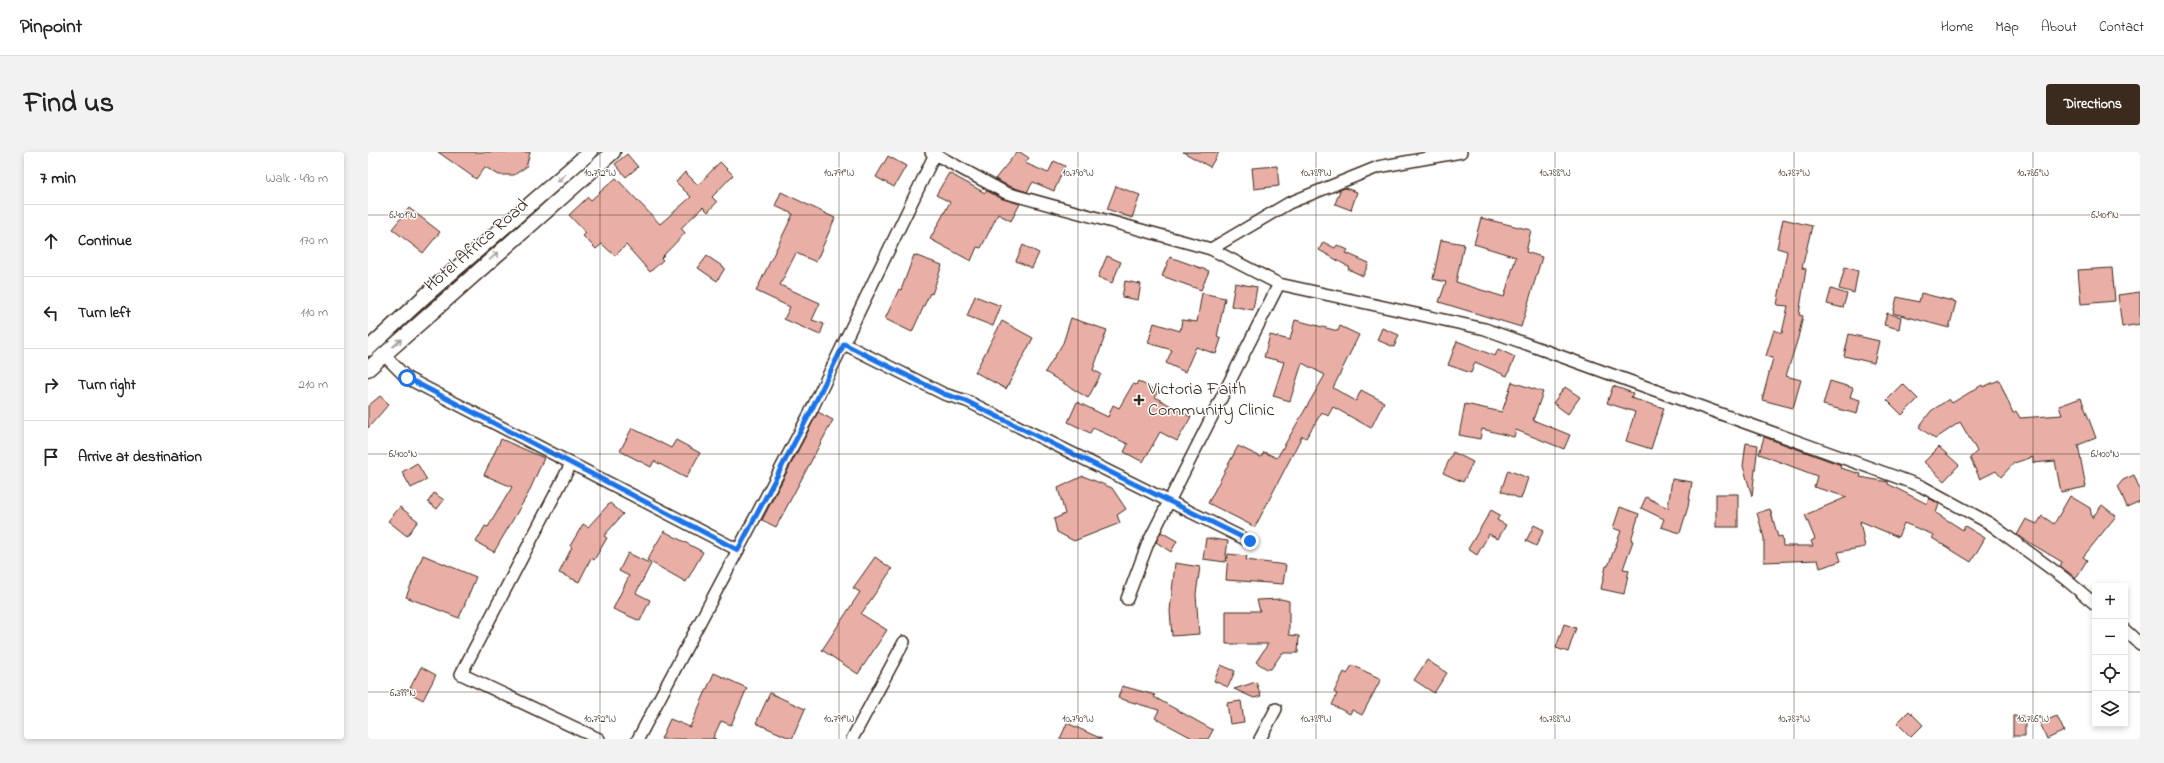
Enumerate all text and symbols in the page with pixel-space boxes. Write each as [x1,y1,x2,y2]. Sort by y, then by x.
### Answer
text: Pinpoint [20,14,82,41]
text: Home [1941,17,1973,38]
text: Map [1995,17,2019,38]
text: About [2041,17,2077,38]
text: Contact [2099,17,2144,38]
text: Find us [24,84,114,125]
button: Directions [2046,84,2140,125]
text: 7 min [40,166,76,191]
text: 10.792°W [584,166,616,181]
text: 10.791°W [824,166,854,181]
text: 10.790°W [1062,166,1094,181]
text: 10.789°W [1301,166,1332,181]
text: 10.788°W [1539,166,1571,181]
text: 10.787°W [1778,166,1810,181]
text: 10.786°W [2017,166,2049,181]
text: Walk · 490 m [266,169,328,188]
one-way arrow [555,173,566,182]
street label: Hotel Africa Road [419,193,535,299]
text: 6.401°N [389,208,417,223]
text: 6.401°N [2091,208,2119,223]
icon: ahead [40,230,62,252]
text: Continue [78,230,132,252]
text: 170 m [300,231,328,250]
one-way arrow [489,252,499,261]
icon: left [40,302,62,324]
text: Turn left [78,302,131,324]
text: 110 m [301,303,328,322]
one-way arrow [392,338,402,348]
route start [398,369,416,387]
icon: right [40,374,62,396]
text: Turn right [78,374,136,396]
text: 210 m [298,375,328,394]
place label: Victoria Faith Community Clinic [1147,377,1274,424]
marker: Victoria Faith Community Clinic [1133,394,1145,406]
icon: arrive [40,446,62,468]
text: Arrive at destination [78,446,202,468]
text: 6.400°N [389,447,418,462]
text: 6.400°N [2091,447,2120,462]
route end [1241,532,1259,550]
map controls [2092,583,2128,727]
button: + [2092,583,2128,619]
button: − [2092,619,2128,655]
button: locate [2092,655,2128,691]
text: 6.399°N [390,686,416,701]
button: layers [2092,691,2128,727]
text: 10.792°W [584,712,616,727]
text: 10.791°W [824,712,854,727]
text: 10.790°W [1062,712,1094,727]
text: 10.789°W [1301,712,1332,727]
text: 10.788°W [1539,712,1571,727]
text: 10.787°W [1778,712,1810,727]
text: 10.786°W [2017,712,2049,727]

